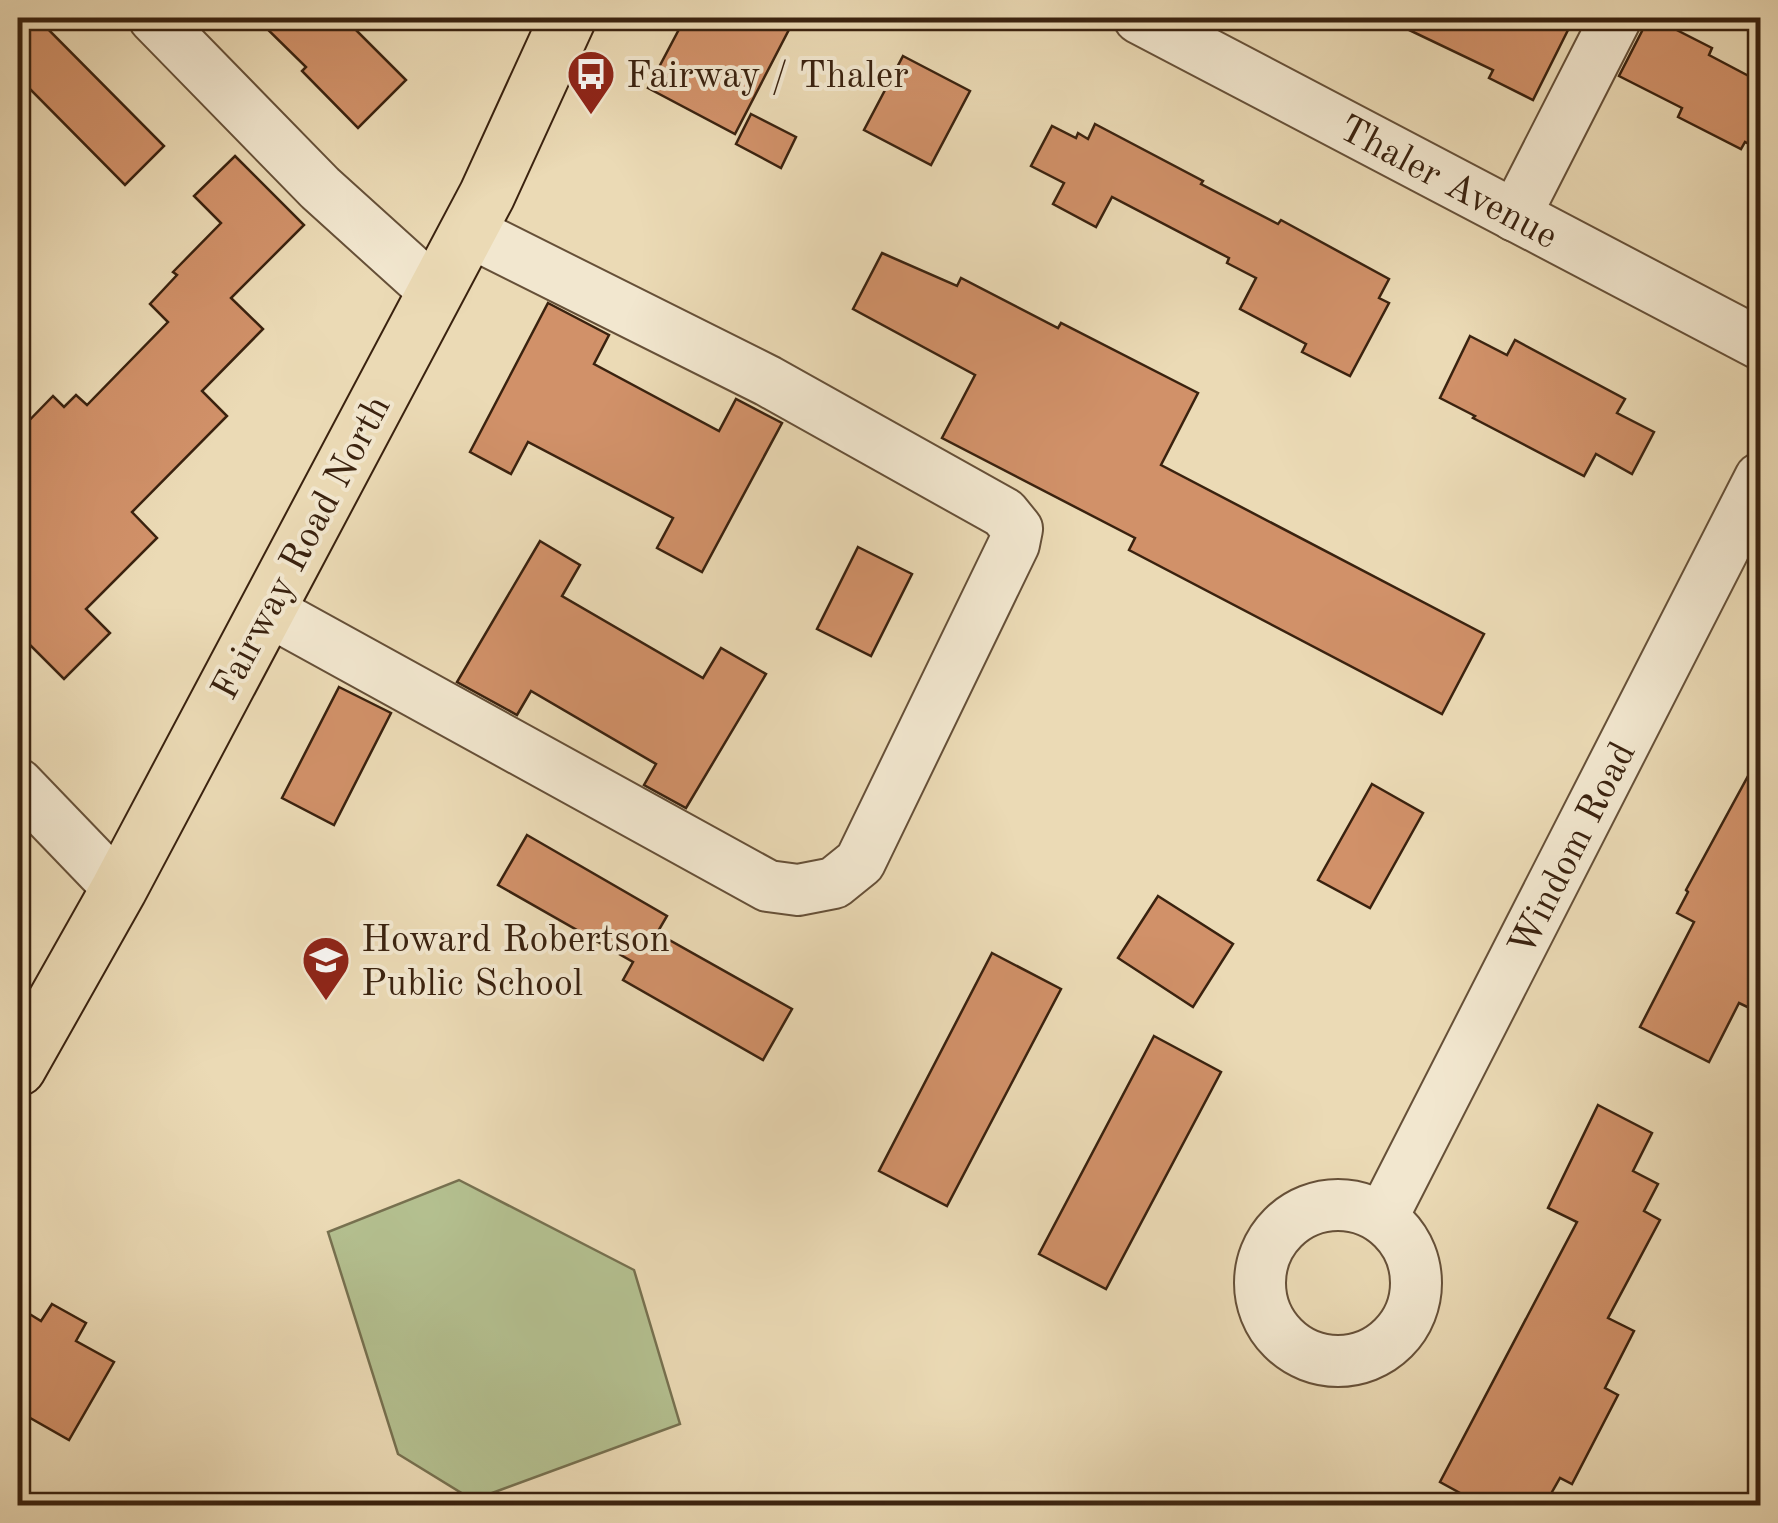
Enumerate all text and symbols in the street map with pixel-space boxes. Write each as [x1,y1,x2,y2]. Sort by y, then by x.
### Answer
bus stop icon: Fairway / Thaler [565,48,617,116]
place label: Fairway / Thaler [626,58,909,96]
street label: Thaler Avenue [1332,110,1563,257]
street label: Fairway Road North [207,390,399,707]
street label: Windom Road [1504,737,1644,962]
place label: Howard Robertson Public School [361,922,670,1004]
school or university icon: Howard Robertson Public School [300,934,352,1002]

